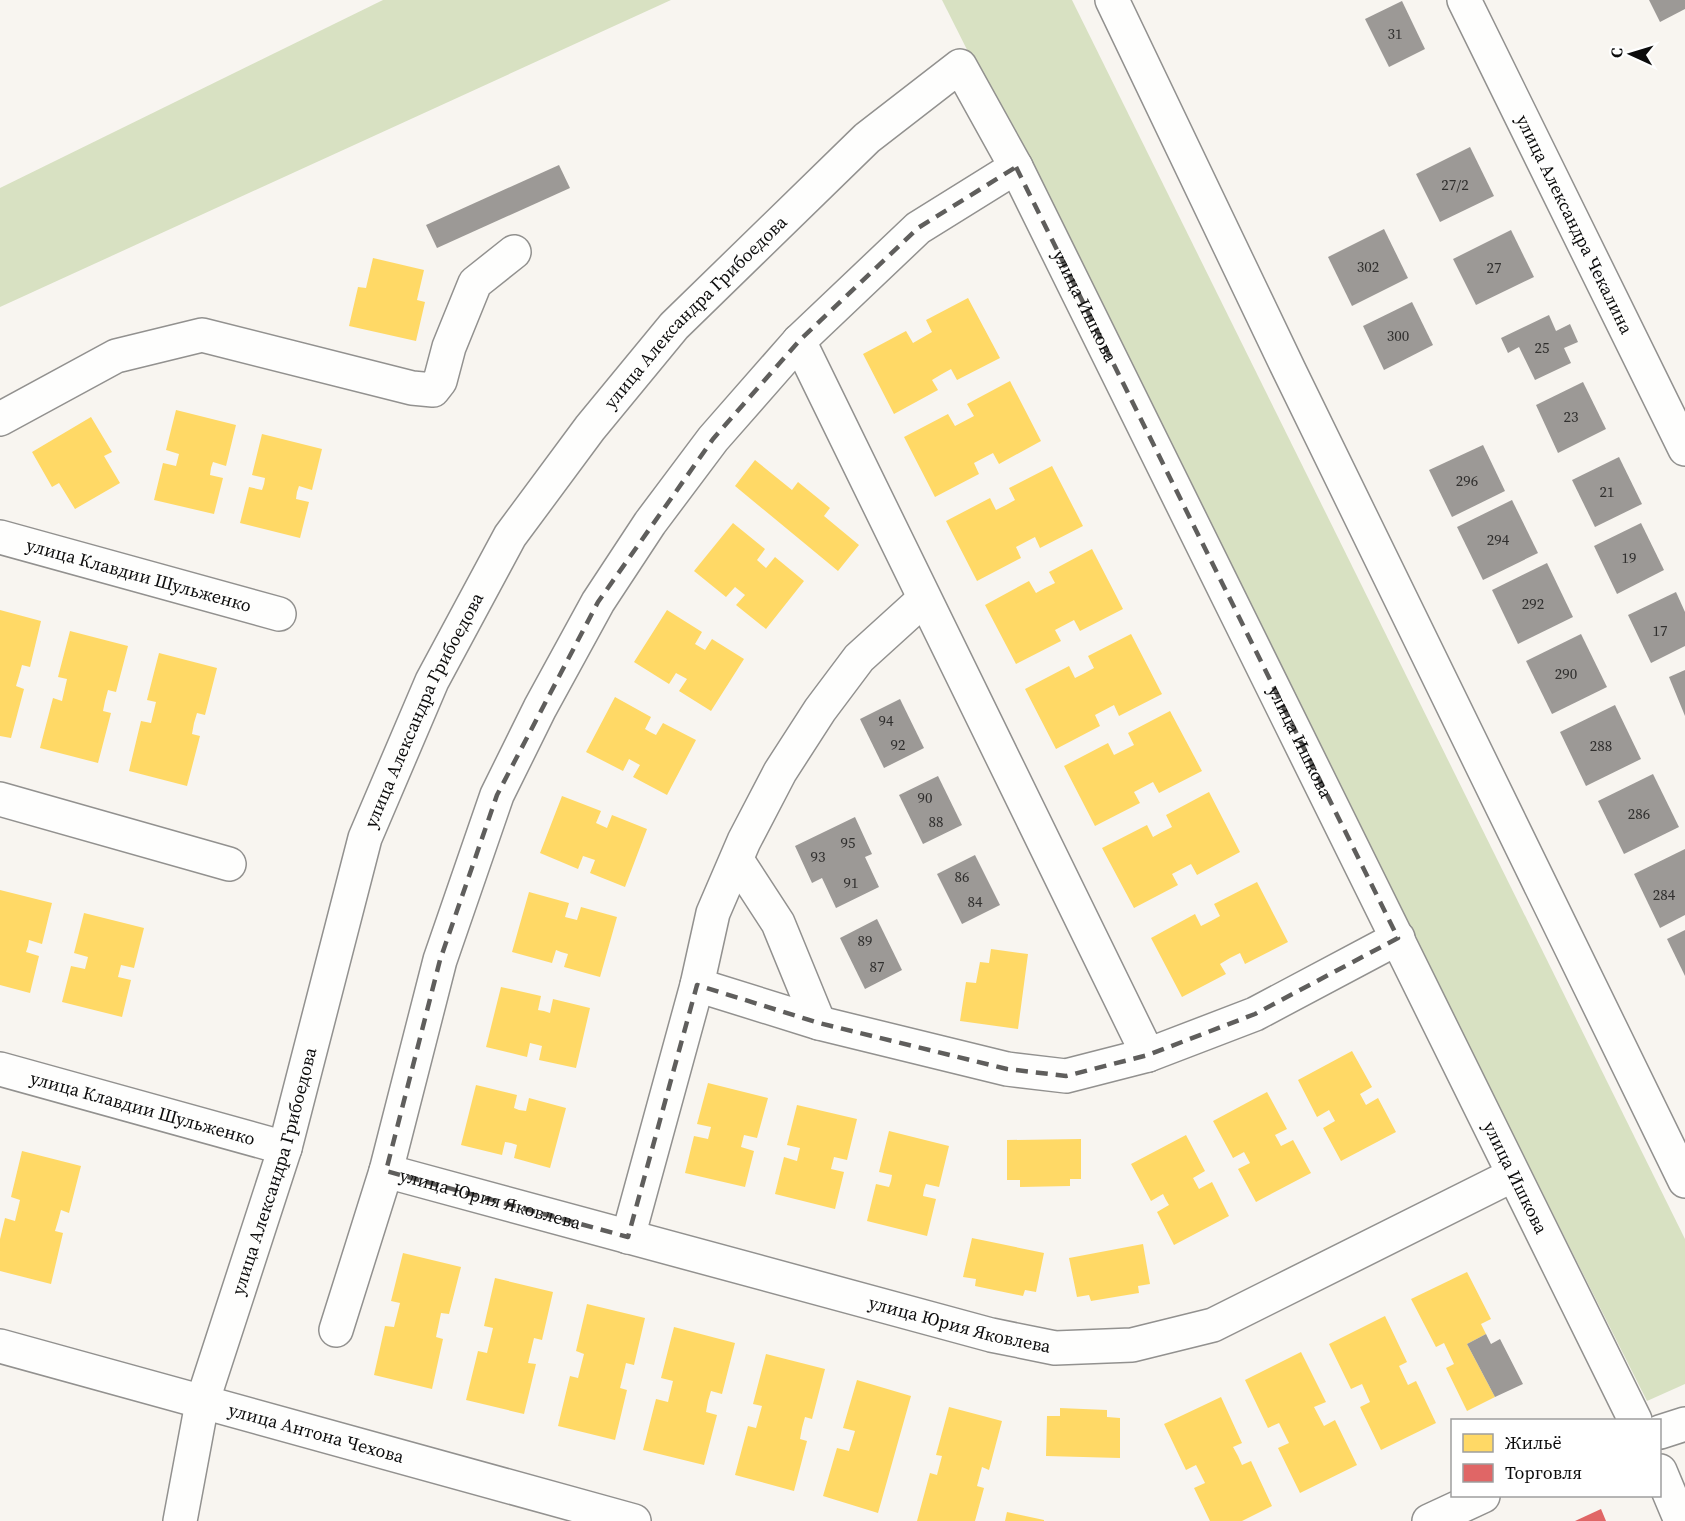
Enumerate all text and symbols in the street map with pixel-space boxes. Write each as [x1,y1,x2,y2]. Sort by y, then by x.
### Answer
house number: 31 [1387,23,1403,44]
north arrow [1601,24,1661,84]
text: С [1605,47,1627,59]
street label: улица Александра Чекалина [1510,110,1640,339]
house number: 27/2 [1441,174,1469,195]
street label: улица Александра Грибоедова [598,209,793,414]
street label: улица Ишкова [1047,245,1124,367]
house number: 302 [1357,256,1379,277]
house number: 27 [1486,257,1502,278]
house number: 300 [1387,325,1409,346]
house number: 25 [1534,337,1550,358]
house number: 23 [1563,406,1579,427]
house number: 296 [1456,470,1478,491]
house number: 21 [1599,481,1615,502]
house number: 294 [1487,529,1510,550]
street label: улица Клавдии Шульженко [24,532,254,618]
house number: 19 [1621,547,1637,568]
street label: улица Александра Грибоедова [358,587,490,832]
house number: 292 [1522,593,1544,614]
house number: 17 [1652,620,1668,641]
house number: 290 [1555,663,1577,684]
street label: улица Ишкова [1262,681,1339,803]
house number: 94 [878,710,894,731]
house number: 92 [890,734,906,755]
house number: 288 [1590,735,1612,756]
house number: 90 [917,787,933,808]
house number: 286 [1628,803,1650,824]
house number: 88 [928,811,944,832]
house number: 95 [840,832,856,853]
house number: 93 [810,846,826,867]
house number: 86 [954,866,970,887]
house number: 91 [843,872,859,893]
house number: 284 [1653,884,1676,905]
house number: 84 [967,891,983,912]
house number: 89 [857,930,873,951]
house number: 87 [869,956,885,977]
street label: улица Александра Грибоедова [225,1044,323,1298]
street label: улица Клавдии Шульженко [27,1065,258,1151]
street label: улица Ишкова [1477,1117,1554,1239]
street label: улица Юрия Яковлева [397,1162,585,1236]
street label: улица Юрия Яковлева [866,1289,1054,1359]
street label: улица Антона Чехова [226,1397,408,1469]
legend [1451,1419,1661,1497]
text: Жильё [1505,1430,1562,1455]
text: Торговля [1505,1460,1582,1485]

